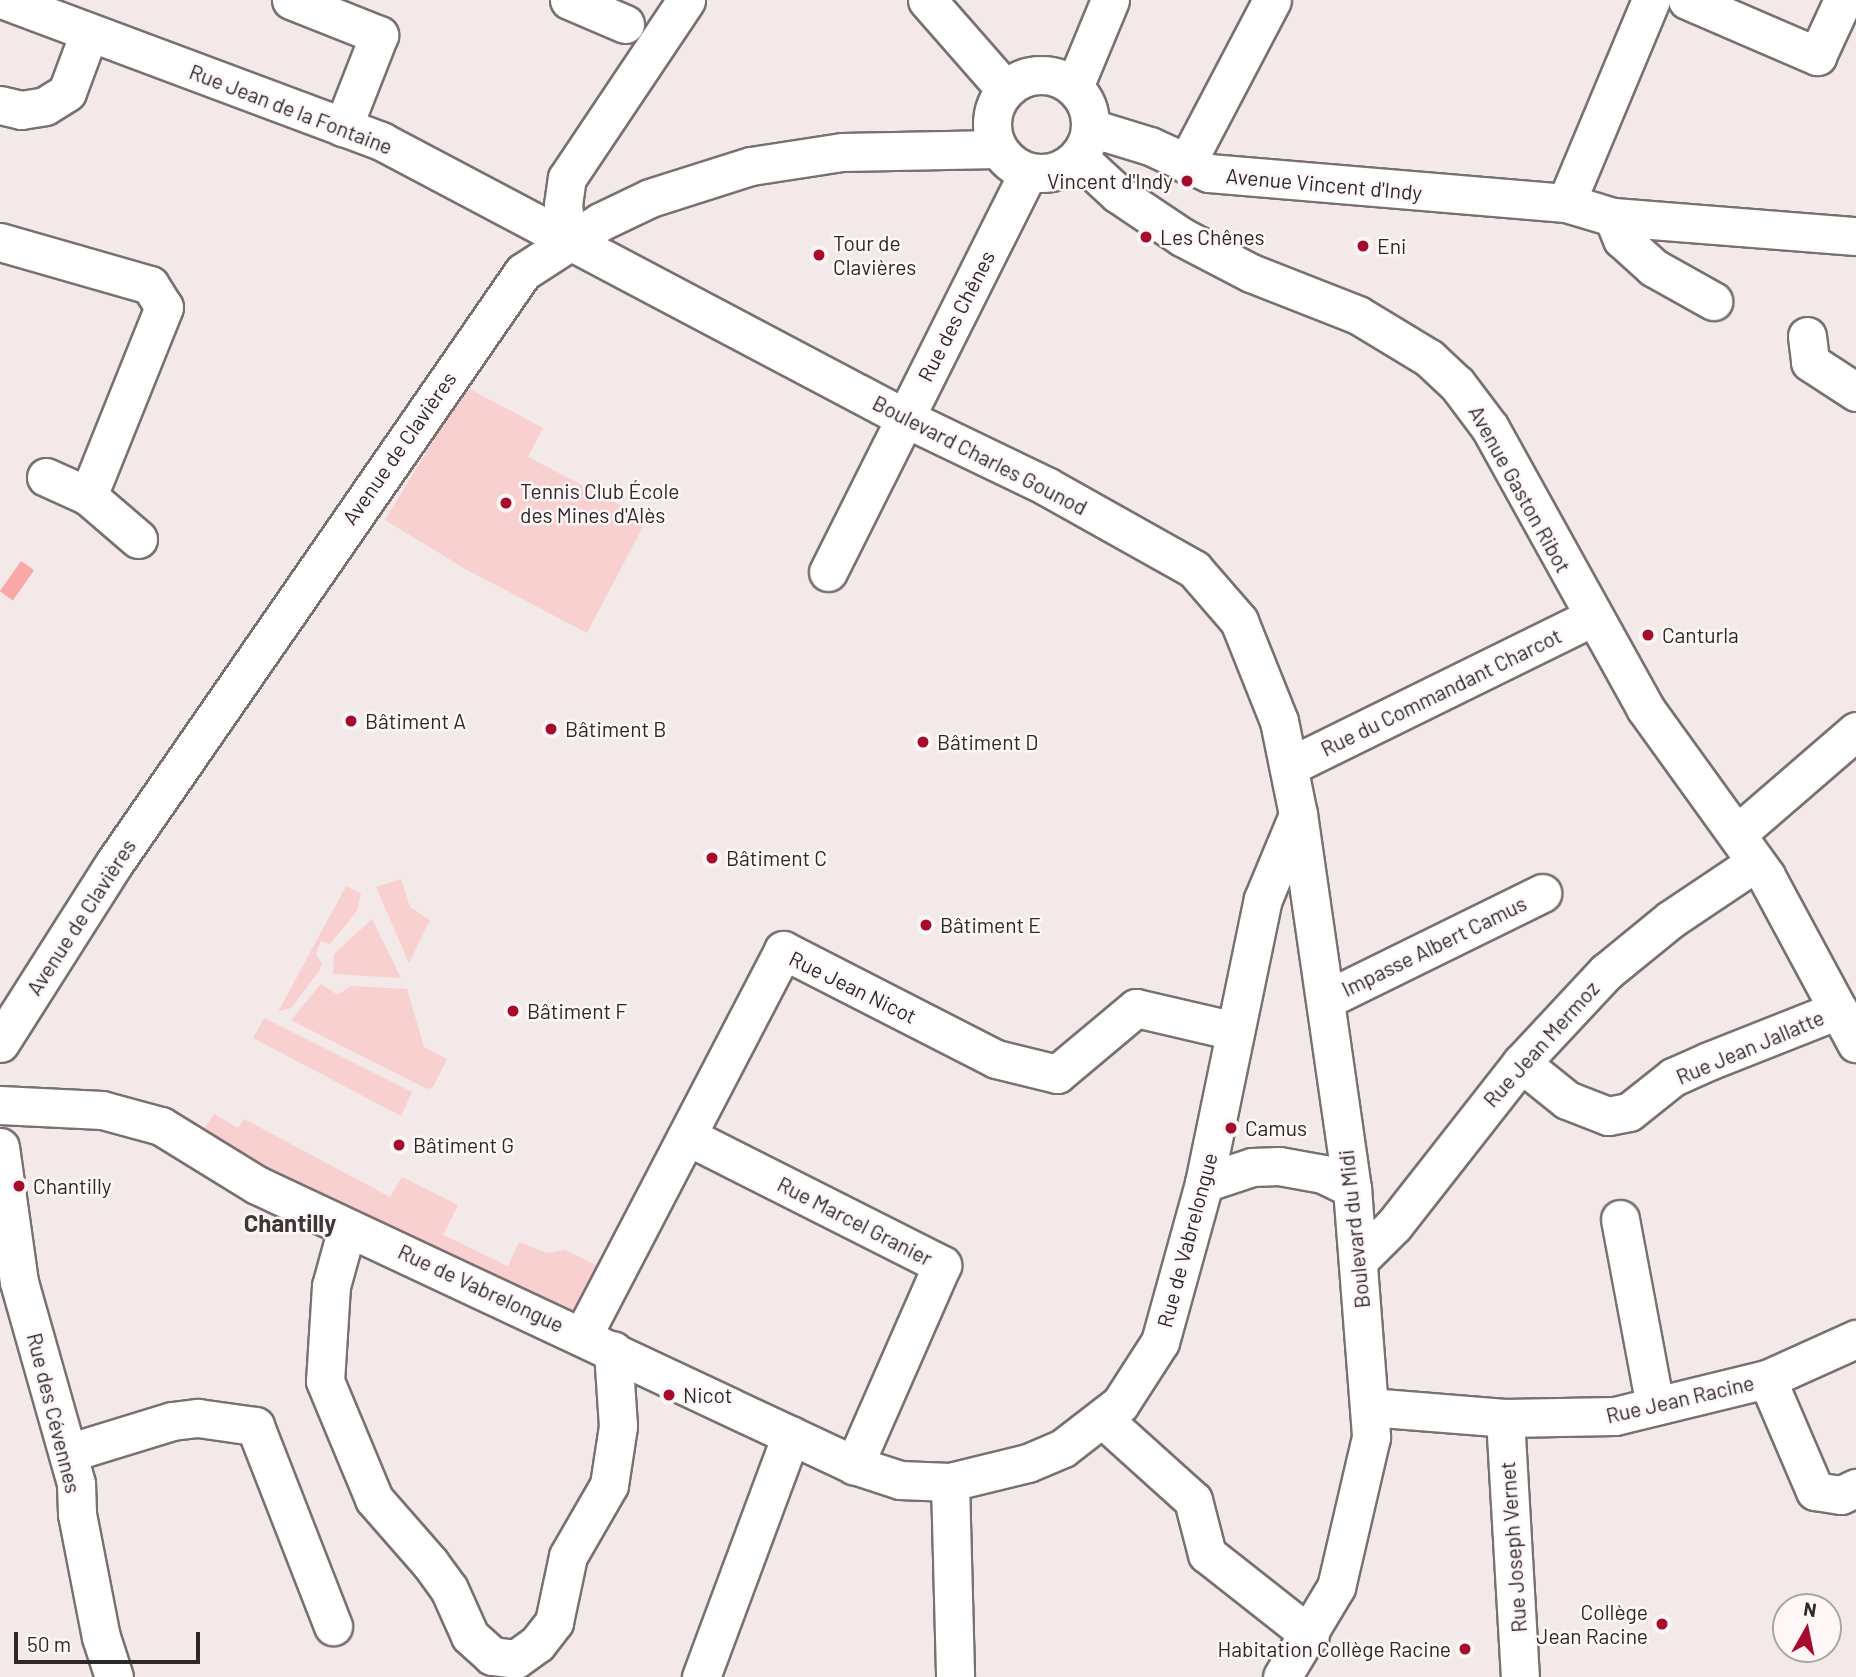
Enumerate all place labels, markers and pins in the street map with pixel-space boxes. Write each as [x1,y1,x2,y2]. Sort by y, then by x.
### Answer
place label: Vincent d'Indy [1047,168,1173,194]
marker: Vincent d'Indy [1179,173,1195,189]
place label: Les Chênes [1160,224,1265,250]
marker: Les Chênes [1138,229,1154,245]
place label: Tour de Clavières [833,230,916,280]
place label: Eni [1377,233,1406,259]
marker: Eni [1355,238,1371,254]
marker: Tour de Clavières [811,247,827,263]
place label: Tennis Club École des Mines d'Alès [520,478,679,528]
marker: Tennis Club École des Mines d'Alès [498,495,514,511]
place label: Canturla [1662,622,1739,648]
marker: Canturla [1640,627,1656,643]
place label: Bâtiment A [365,708,466,734]
marker: Bâtiment A [343,713,359,729]
place label: Bâtiment B [565,716,666,742]
marker: Bâtiment B [543,721,559,737]
place label: Bâtiment D [937,729,1038,755]
marker: Bâtiment D [915,734,931,750]
place label: Bâtiment C [726,845,827,871]
marker: Bâtiment C [704,850,720,866]
place label: Bâtiment E [940,912,1041,938]
marker: Bâtiment E [918,917,934,933]
place label: Bâtiment F [527,998,627,1024]
marker: Bâtiment F [505,1003,521,1019]
place label: Camus [1245,1115,1307,1141]
marker: Camus [1223,1120,1239,1136]
place label: Bâtiment G [413,1132,514,1158]
marker: Bâtiment G [391,1137,407,1153]
place label: Chantilly [33,1173,111,1199]
marker: Chantilly [11,1178,27,1194]
place label: Nicot [683,1382,732,1408]
marker: Nicot [661,1387,677,1403]
place label: Collège Jean Racine [1536,1599,1648,1649]
marker: Collège Jean Racine [1654,1616,1670,1632]
place label: Habitation Collège Racine [1218,1636,1451,1662]
marker: Habitation Collège Racine [1457,1641,1473,1657]

